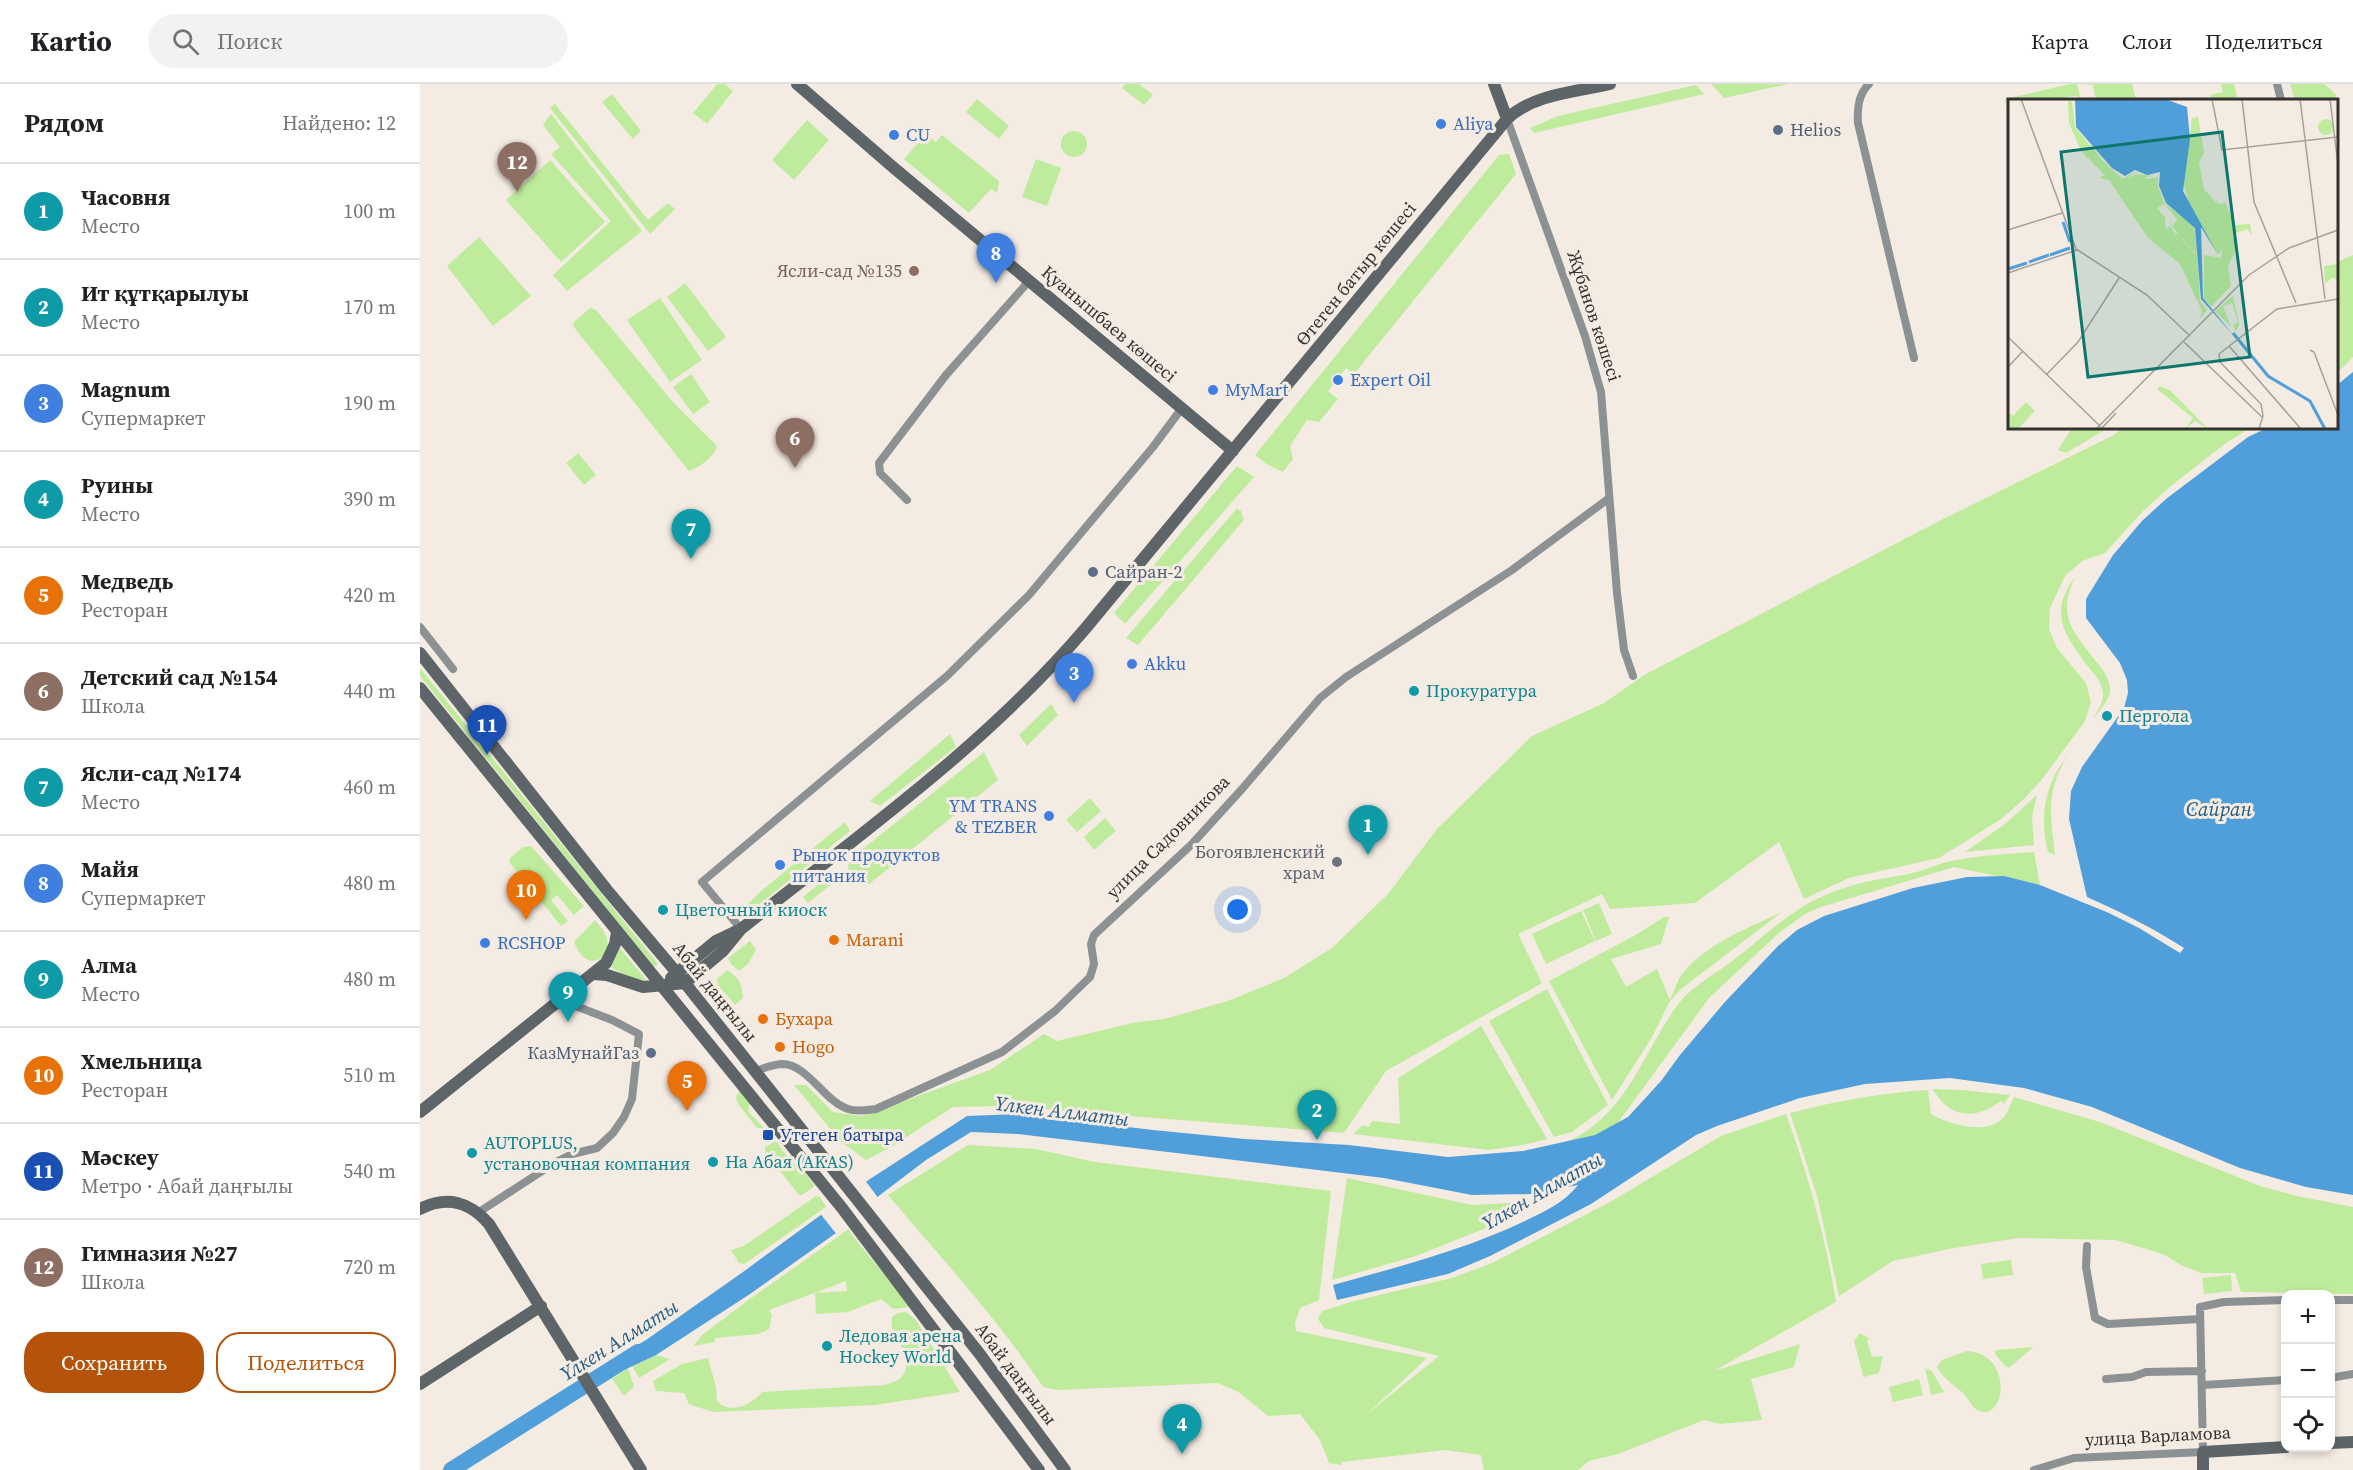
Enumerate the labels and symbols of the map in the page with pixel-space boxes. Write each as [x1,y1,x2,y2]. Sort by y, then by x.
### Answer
inset map [2008,99,2338,429]
place label: Aliya [1453,111,1494,136]
marker: Aliya [1434,117,1448,131]
place label: Helios [1790,117,1841,142]
place label: CU [906,122,930,147]
marker: Helios [1771,123,1785,137]
marker: CU [887,128,901,142]
pin: 12 [498,142,536,192]
street label: Өтеген батыр көшесі [1290,197,1421,351]
pin: 8 [976,234,1016,283]
street label: Жұбанов көшесі [1562,247,1627,384]
place label: Ясли-сад №135 [777,258,902,283]
street label: Қуанышбаев көшесі [1036,259,1182,388]
marker: Ясли-сад №135 [907,264,921,278]
place label: Expert Oil [1350,367,1431,392]
marker: Expert Oil [1331,373,1345,387]
place label: MyMart [1225,377,1288,402]
marker: MyMart [1206,383,1220,397]
pin: 6 [776,418,814,468]
pin: 7 [672,510,710,559]
place label: Сайран-2 [1105,559,1182,584]
marker: Сайран-2 [1086,565,1100,579]
place label: Akku [1144,651,1186,676]
pin: 3 [1054,654,1094,703]
marker: Akku [1125,657,1139,671]
place label: Прокуратура [1426,678,1538,703]
marker: Прокуратура [1407,684,1421,698]
place label: Пергола [2119,703,2190,728]
pin: 11 [468,706,506,755]
marker: Пергола [2100,709,2114,723]
street label: улица Садовникова [1100,769,1236,904]
place label: YM TRANS & TEZBER [949,793,1037,839]
water label: Сайран [2186,795,2252,823]
pin: 1 [1348,806,1388,855]
marker: YM TRANS & TEZBER [1042,809,1056,823]
place label: Богоявленский храм [1195,839,1325,885]
place label: Рынок продуктов питания [792,842,940,888]
marker: Богоявленский храм [1330,855,1344,869]
marker: Рынок продуктов питания [773,858,787,872]
pin: 10 [506,870,546,920]
your location [1223,895,1252,924]
place label: Цветочный киоск [675,897,827,922]
marker: Цветочный киоск [656,903,670,917]
place label: Marani [846,927,904,952]
place label: RCSHOP [497,930,566,955]
marker: Marani [827,933,841,947]
marker: RCSHOP [478,936,492,950]
street label: Абай даңғылы [667,936,764,1047]
pin: 9 [548,972,588,1022]
place label: Бухара [775,1006,834,1031]
marker: Бухара [756,1012,770,1026]
place label: Hogo [792,1034,835,1059]
place label: КазМунайГаз [527,1040,639,1065]
marker: Hogo [773,1040,787,1054]
marker: КазМунайГаз [644,1046,658,1060]
pin: 5 [668,1062,706,1111]
water label: Үлкен Алматы [994,1089,1130,1133]
pin: 2 [1298,1090,1336,1140]
place label: Утеген батыра [780,1122,905,1147]
marker: Утеген батыра [761,1128,775,1142]
place label: AUTOPLUS, установочная компания [484,1130,690,1176]
water label: Үлкен Алматы [1477,1145,1607,1237]
marker: AUTOPLUS, установочная компания [465,1146,479,1160]
place label: На Абая (AKAS) [725,1149,854,1174]
marker: На Абая (AKAS) [706,1155,720,1169]
water label: Үлкен Алматы [555,1292,683,1388]
street label: Абай даңғылы [970,1317,1063,1430]
place label: Ледовая арена Hockey World [839,1323,962,1369]
marker: Ледовая арена Hockey World [820,1339,834,1353]
pin: 4 [1162,1404,1202,1454]
street label: улица Варламова [2084,1419,2232,1452]

